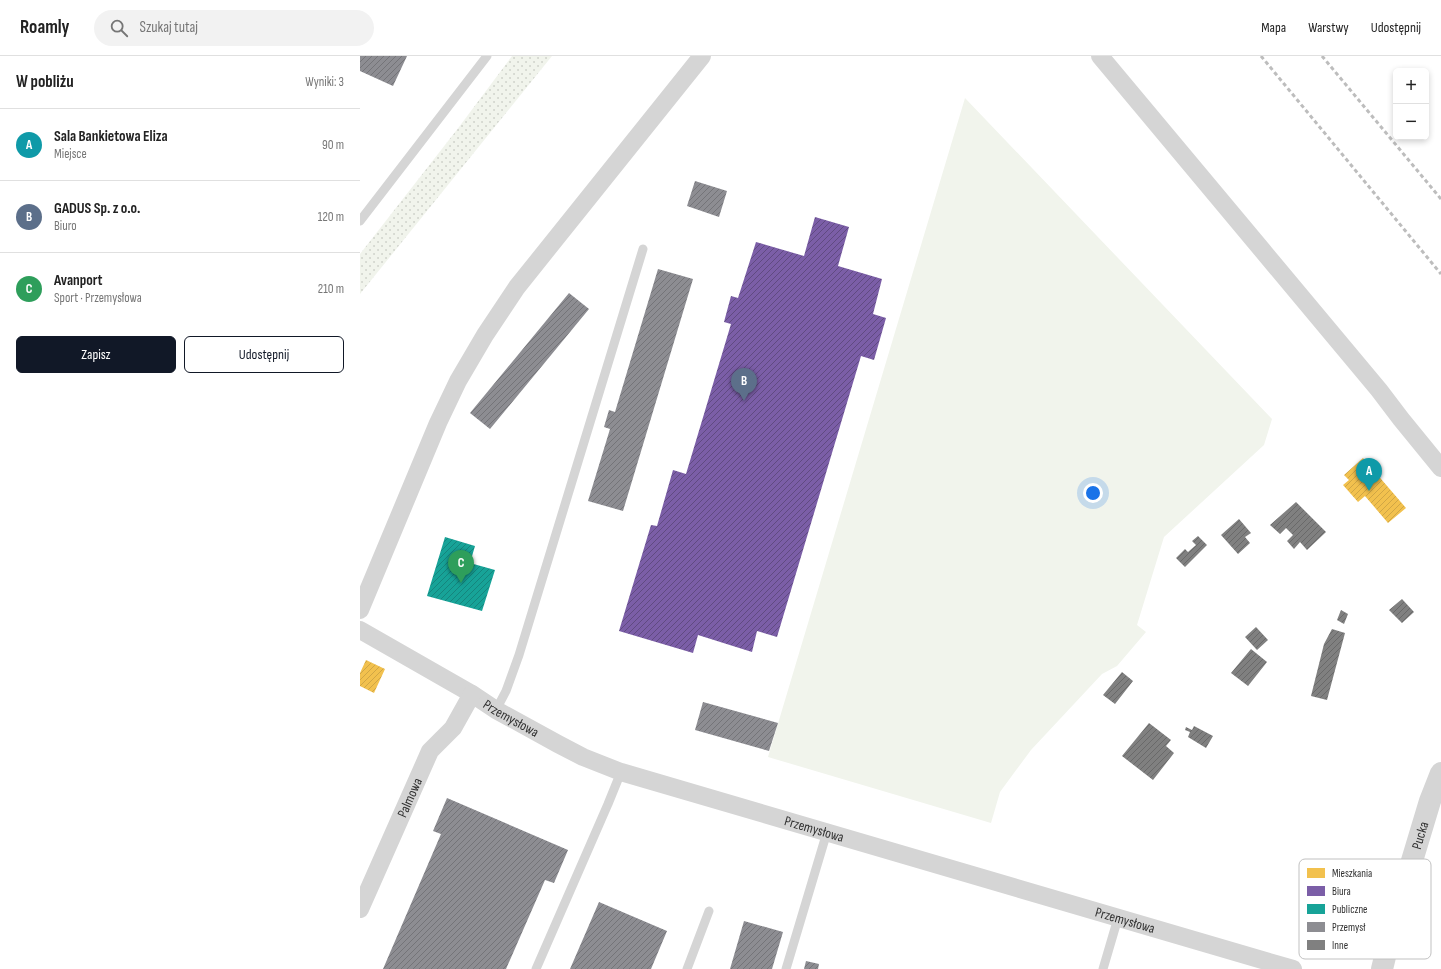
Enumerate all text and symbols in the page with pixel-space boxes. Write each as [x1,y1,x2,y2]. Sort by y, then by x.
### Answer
search box [94,10,374,46]
text: Roamly [20,16,70,39]
icon: search [108,17,130,39]
text: Szukaj tutaj [140,18,198,37]
text: Mapa [1261,19,1286,36]
text: Warstwy [1308,19,1349,36]
text: Udostępnij [1371,19,1421,36]
map controls [1393,68,1429,140]
button: + [1393,68,1429,104]
text: W pobliżu [16,72,74,92]
text: Wyniki: 3 [305,74,344,90]
button: − [1393,104,1429,140]
text: Sala Bankietowa Eliza [54,127,168,146]
text: A [26,137,32,153]
text: 90 m [322,137,344,153]
text: Miejsce [54,146,87,162]
text: GADUS Sp. z o.o. [54,199,140,218]
text: B [26,209,32,225]
text: 120 m [318,209,344,225]
text: Biuro [54,218,77,234]
text: Avanport [54,271,103,290]
text: C [26,281,32,297]
text: 210 m [318,281,344,297]
text: Sport · Przemysłowa [54,290,142,306]
button: Zapisz [16,336,176,373]
button: Udostępnij [184,336,344,373]
pin: B [731,368,757,401]
pin: A [1356,458,1382,491]
your location [1083,483,1103,503]
pin: C [448,550,474,583]
street label: Przemysłowa [480,695,542,740]
street label: Palmowa [393,775,426,820]
street label: Przemysłowa [782,812,846,845]
street label: Pucka [1408,819,1432,851]
legend [1299,859,1431,959]
text: Mieszkania [1332,867,1372,880]
text: Biura [1332,885,1351,898]
street label: Przemysłowa [1093,903,1157,937]
text: Publiczne [1332,903,1368,916]
text: Przemysł [1332,921,1366,934]
text: Inne [1332,939,1348,952]

